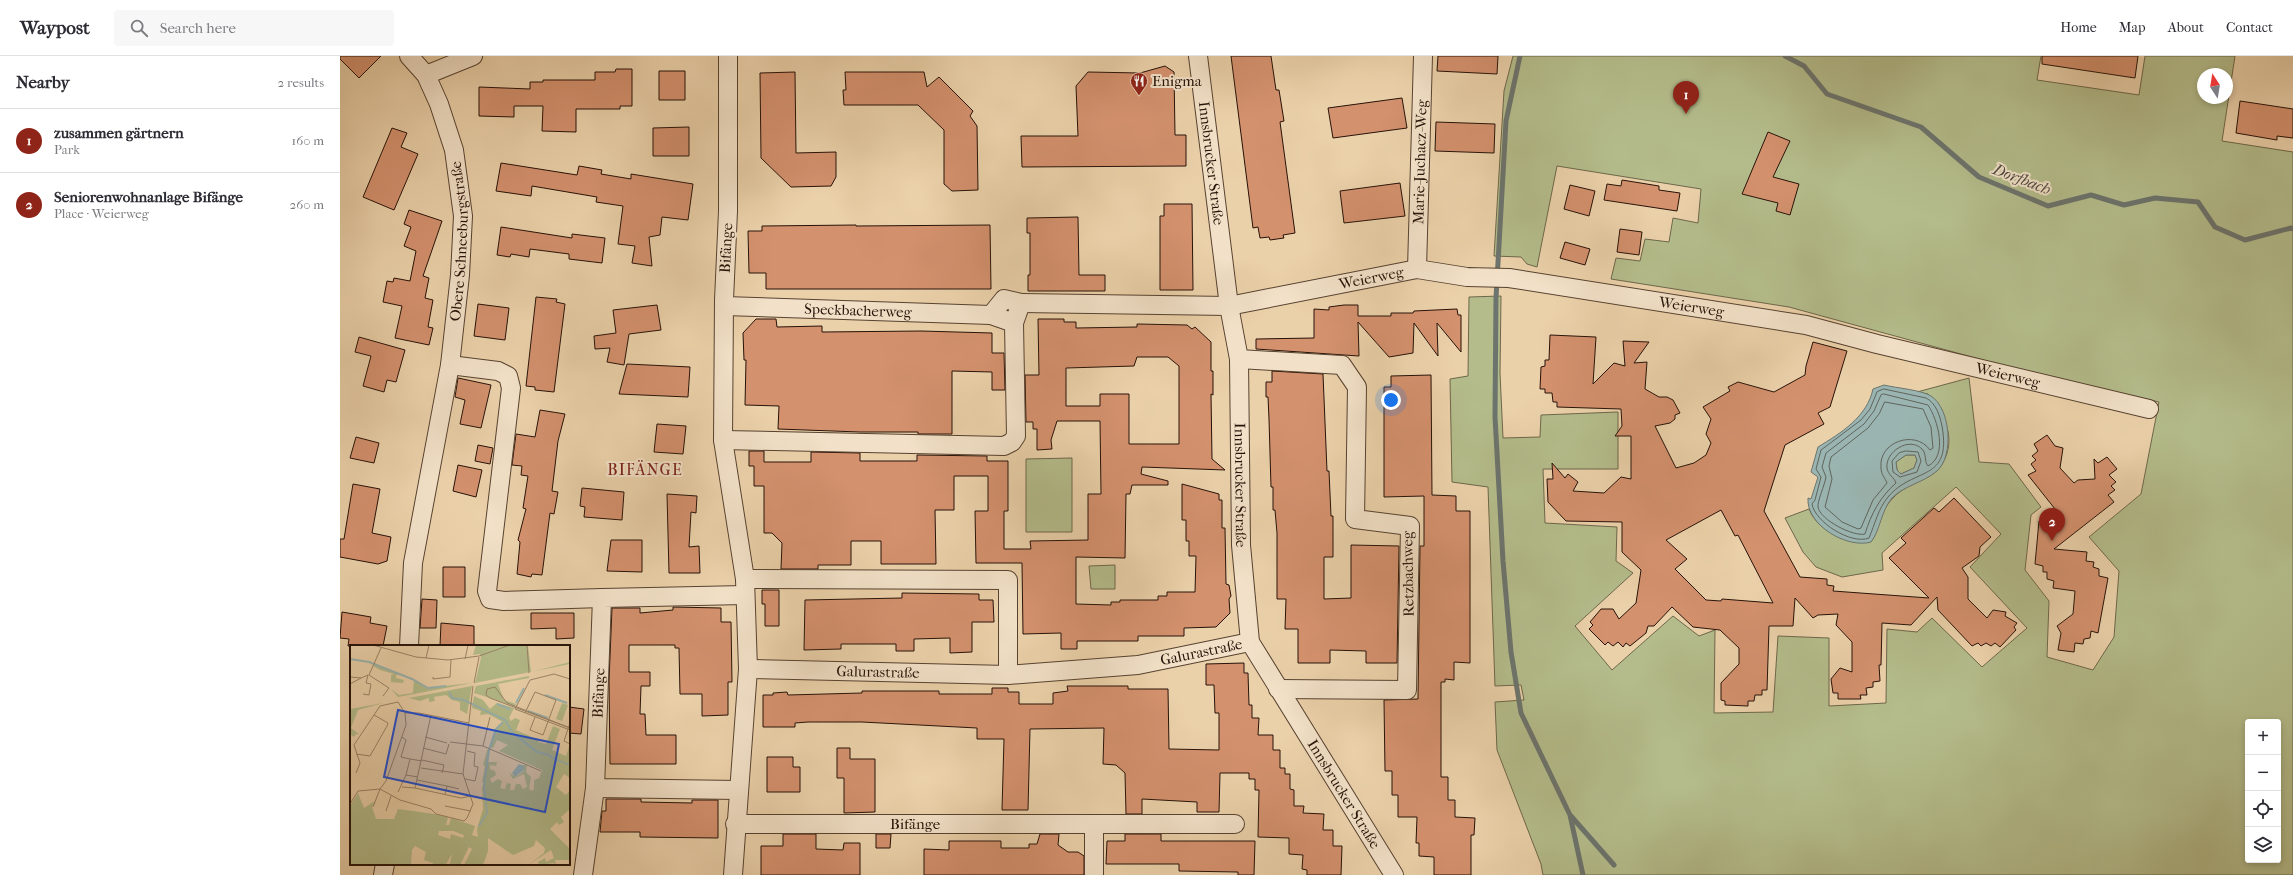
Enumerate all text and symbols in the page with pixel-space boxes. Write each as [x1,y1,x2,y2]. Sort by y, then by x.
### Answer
search box [114,10,394,46]
text: Waypost [20,17,90,39]
icon: search [128,17,150,39]
text: Search here [160,19,236,37]
text: Home [2060,19,2097,36]
text: Map [2119,19,2146,36]
text: About [2168,19,2204,36]
text: Contact [2226,19,2273,36]
north arrow [2197,68,2233,104]
restaurant icon: Enigma [1129,71,1149,96]
text: Nearby [16,72,70,92]
place label: Enigma [1152,72,1203,90]
text: 2 results [278,75,324,90]
pin: 1 [1673,81,1699,114]
street label: Marie-Juchacz-Weg [1409,98,1431,225]
street label: Innsbrucker Straße [1195,100,1228,227]
text: zusammen gärtnern [54,124,184,142]
text: 1 [27,133,31,148]
text: 160 m [292,133,324,148]
text: Park [54,142,80,157]
street label: Obere Schneeburgstraße [446,159,472,322]
water label: Dorfbach [1990,159,2053,199]
text: Seniorenwohnanlage Bifänge [54,188,243,206]
text: 2 [26,197,32,212]
text: 260 m [290,197,324,212]
text: Place · Weierweg [54,206,149,221]
street label: Bifänge [716,222,736,274]
street label: Weierweg [1336,263,1406,293]
street label: Weierweg [1657,293,1726,321]
street label: Speckbacherweg [804,300,913,321]
street label: Weierweg [1973,359,2043,392]
your location [1381,390,1401,410]
street label: Innsbrucker Straße [1231,423,1250,548]
district label: BIFÄNGE [607,460,683,479]
pin: 2 [2039,508,2065,541]
street label: Retzbachweg [1398,530,1418,617]
street label: Galurastraße [1159,635,1244,669]
inset map [350,645,570,865]
street label: Galurastraße [836,662,920,682]
street label: Bifänge [589,667,608,719]
map controls [2245,719,2281,863]
button: + [2245,719,2281,755]
street label: Innsbrucker Straße [1304,736,1385,852]
button: − [2245,755,2281,791]
button: locate [2245,791,2281,827]
street label: Bifänge [890,815,941,833]
button: layers [2245,827,2281,863]

